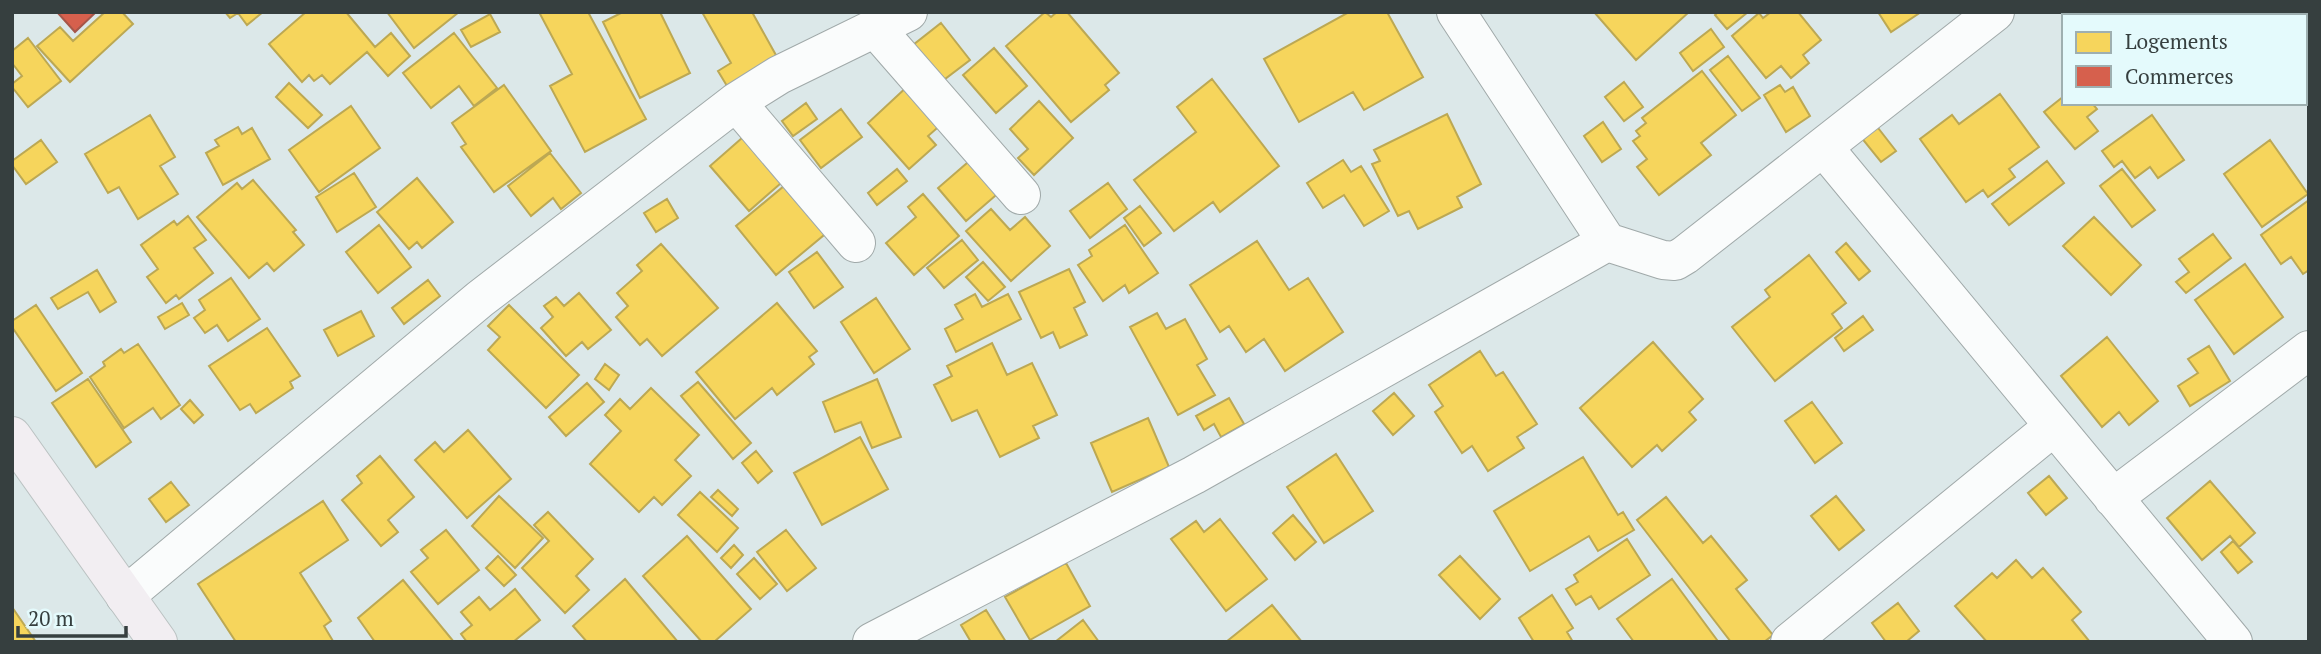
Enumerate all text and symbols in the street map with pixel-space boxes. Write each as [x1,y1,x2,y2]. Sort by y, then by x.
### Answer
legend [2062,14,2307,105]
text: Logements [2125,27,2228,55]
text: Commerces [2125,62,2234,90]
scale bar [18,594,126,638]
text: 20 m [28,604,74,632]

